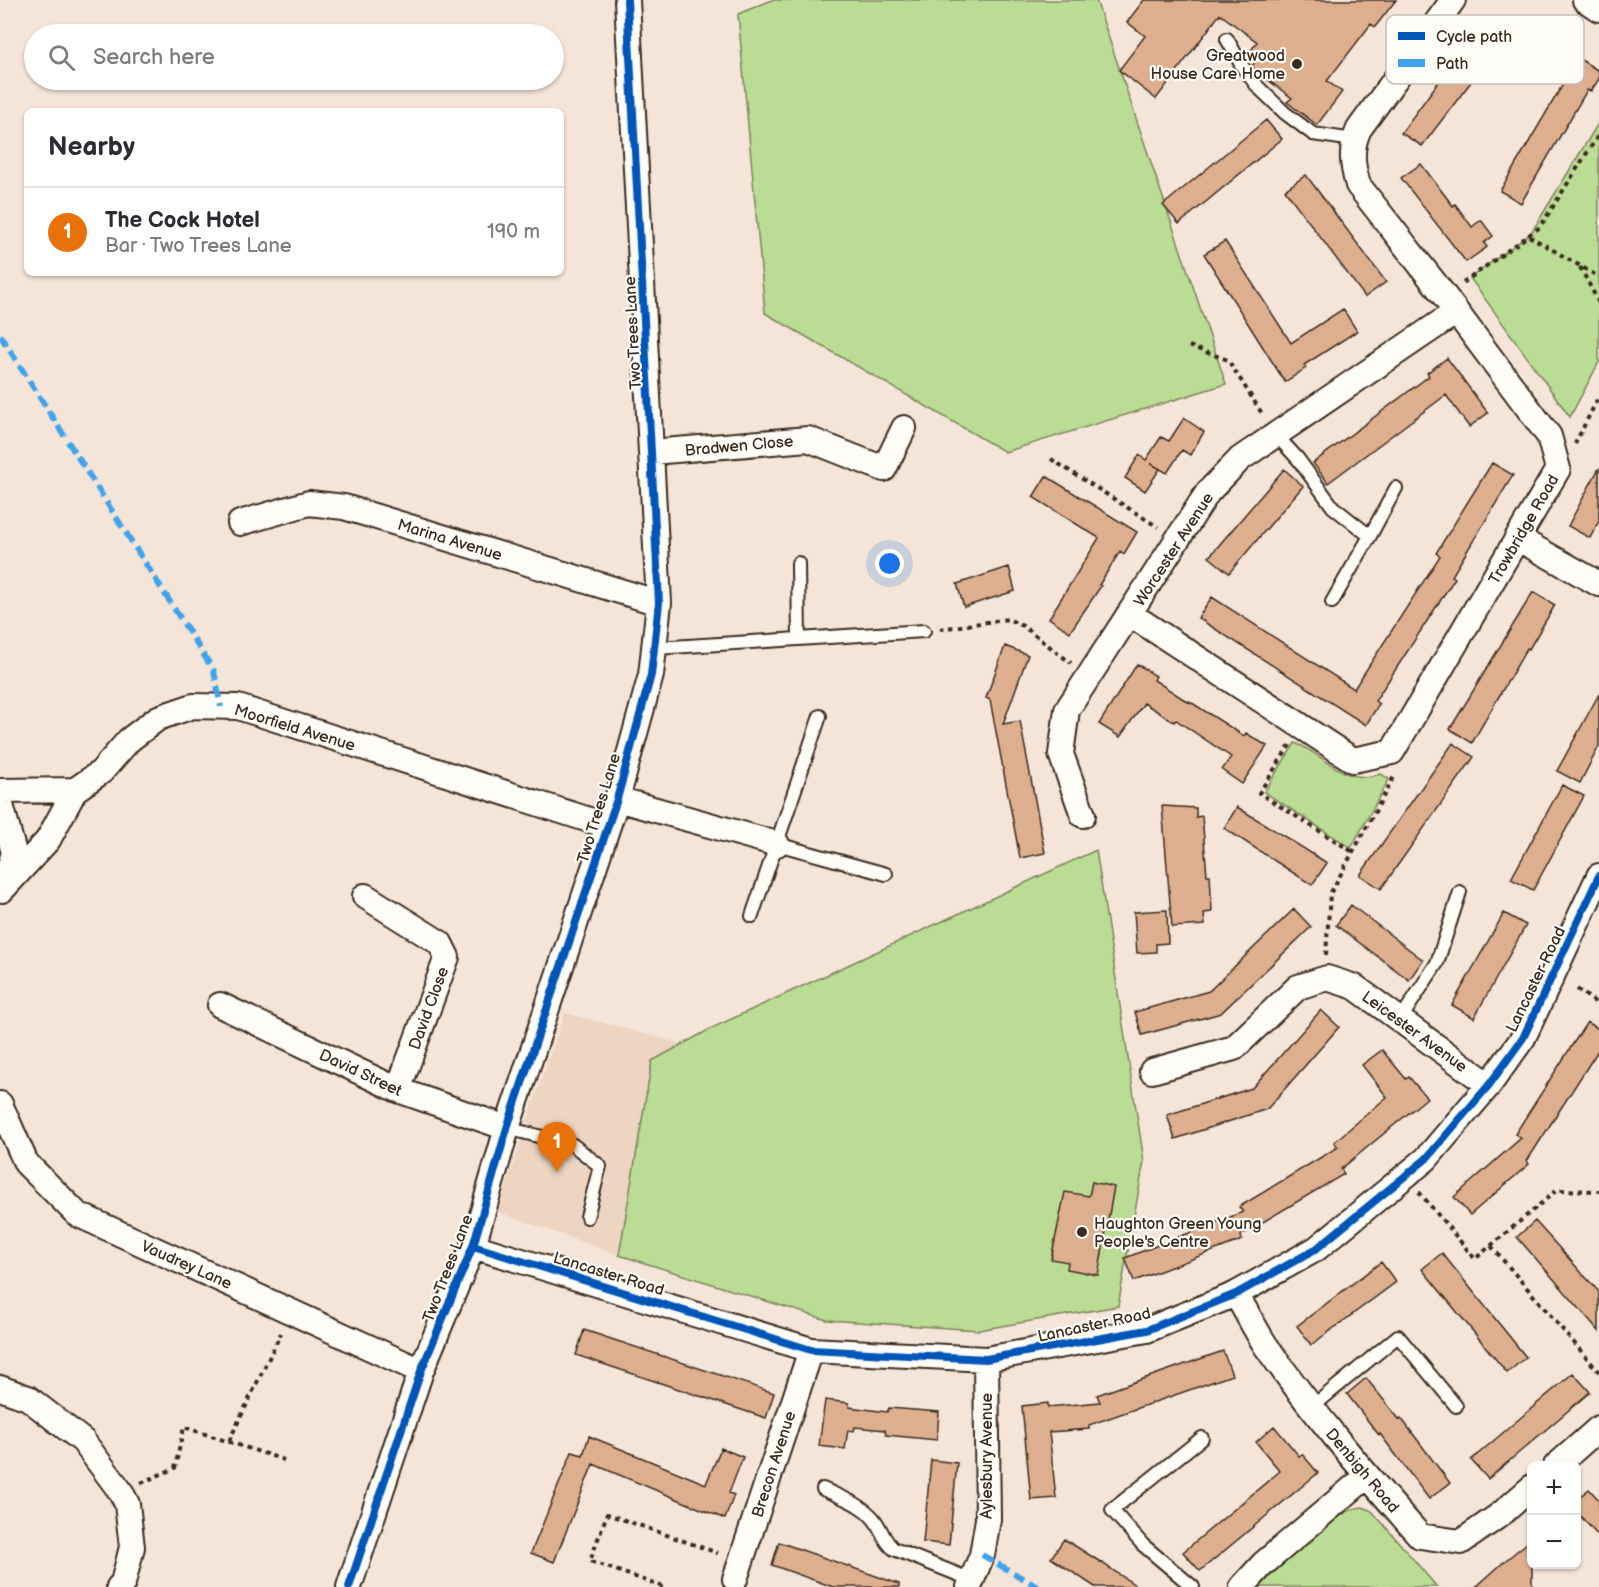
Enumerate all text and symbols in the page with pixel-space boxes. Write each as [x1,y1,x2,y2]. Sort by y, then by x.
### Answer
legend [1386,15,1584,84]
search box [24,24,564,90]
text: Cycle path [1436,28,1512,47]
icon: search [45,41,78,74]
text: Search here [93,44,215,71]
place label: Greatwood House Care Home [1151,47,1286,84]
text: Path [1436,55,1468,74]
marker: Greatwood House Care Home [1290,57,1304,71]
text: Nearby [48,132,135,163]
text: The Cock Hotel [105,207,260,234]
text: 1 [63,220,72,244]
text: 190 m [487,220,540,244]
text: Bar · Two Trees Lane [105,234,292,258]
street label: Two Trees Lane [621,275,646,390]
street label: Bradwen Close [684,432,795,461]
street label: Trowbridge Road [1485,472,1563,588]
street label: Worcester Avenue [1130,489,1218,610]
street label: Marina Avenue [395,515,505,566]
your location [875,549,904,578]
street label: Moorfield Avenue [232,701,358,756]
street label: Two Trees Lane [574,751,625,866]
street label: Lancaster Road [1503,924,1570,1036]
street label: David Close [406,964,453,1053]
street label: Leicester Avenue [1358,988,1471,1077]
street label: David Street [316,1046,405,1101]
pin: 1 [538,1122,576,1172]
street label: Two Trees Lane [419,1212,478,1325]
place label: Haughton Green Young People's Centre [1094,1215,1261,1252]
marker: Haughton Green Young People's Centre [1075,1225,1089,1239]
street label: Vaudrey Lane [138,1237,235,1294]
street label: Lancaster Road [551,1249,666,1300]
street label: Lancaster Road [1036,1304,1153,1347]
street label: Aylesbury Avenue [978,1392,997,1519]
street label: Brecon Avenue [748,1408,801,1520]
street label: Denbigh Road [1321,1425,1403,1517]
map controls [1527,1461,1581,1569]
button: + [1527,1461,1581,1515]
button: − [1527,1515,1581,1569]

